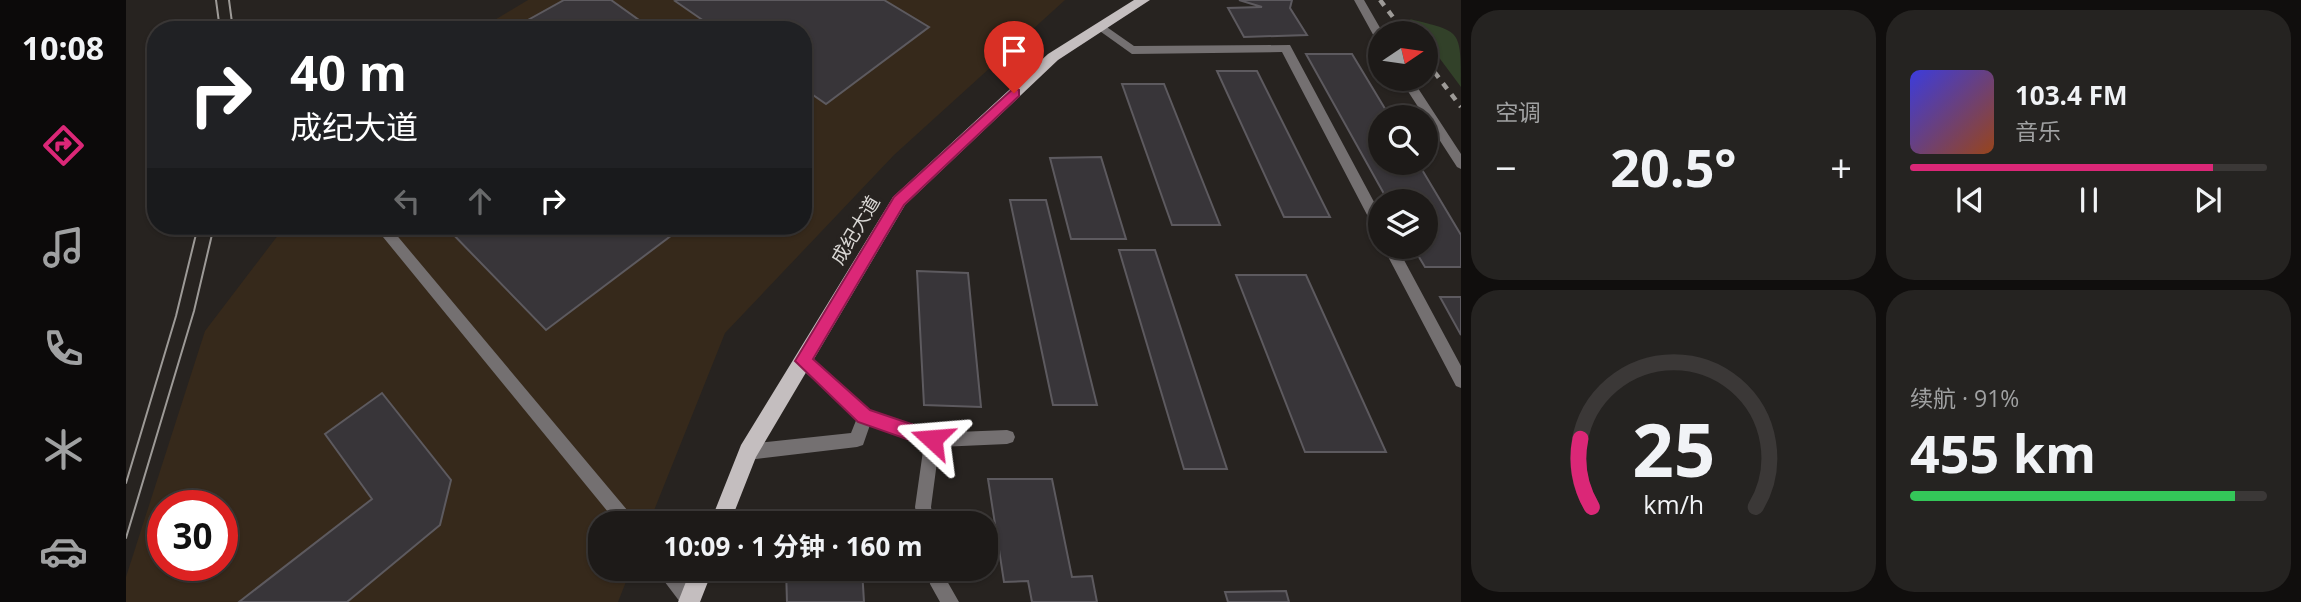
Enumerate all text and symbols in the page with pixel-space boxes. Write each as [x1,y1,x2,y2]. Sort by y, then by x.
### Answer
pin [984,21,1044,93]
north arrow [1368,21,1438,91]
map controls [1368,21,1438,259]
text: 10:08 [22,26,104,69]
icon: arrive [995,32,1033,70]
text: 40 m [290,39,407,105]
icon: right [175,49,266,140]
text: 103.4 FM [2015,77,2127,113]
text: 空调 [1495,96,1541,128]
text: 成纪大道 [290,105,418,148]
button: search [1368,105,1438,175]
text: 音乐 [2015,115,2061,147]
icon: directions [39,121,88,170]
text: 20.5° [1610,131,1737,202]
text: − [1495,141,1517,193]
text: + [1830,141,1852,193]
icon: previous [1951,181,1989,219]
icon: pause [2070,181,2108,219]
icon: next [2189,181,2227,219]
icon: left [388,182,426,220]
icon: ahead [461,182,499,220]
icon: right [534,182,572,220]
button: layers [1368,189,1438,259]
street label: 成纪大道 [824,191,886,269]
icon: music [39,223,88,272]
icon: phone [39,324,88,373]
text: 续航 · 91% [1910,382,2019,414]
text: 25 [1632,399,1715,498]
position arrow [895,402,969,476]
text: 455 km [1910,417,2096,488]
icon: climate [39,425,88,474]
text: km/h [1643,487,1704,521]
speed limit sign: 30 [147,490,238,581]
icon: car [39,527,88,576]
text: 10:09 · 1 分钟 · 160 m [663,528,923,564]

